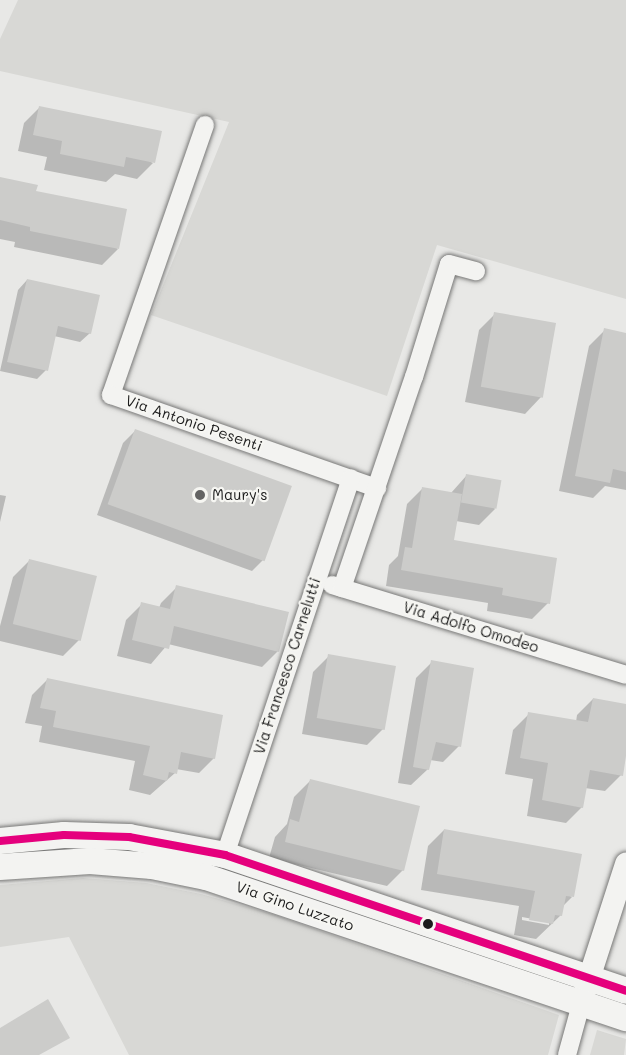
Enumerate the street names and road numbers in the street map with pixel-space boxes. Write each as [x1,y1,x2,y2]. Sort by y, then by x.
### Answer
street label: Via Antonio Pesenti [123,391,265,455]
street label: Via Francesco Carnelutti [250,575,324,757]
street label: Via Adolfo Omodeo [401,598,541,656]
street label: Via Gino Luzzato [234,877,356,935]

